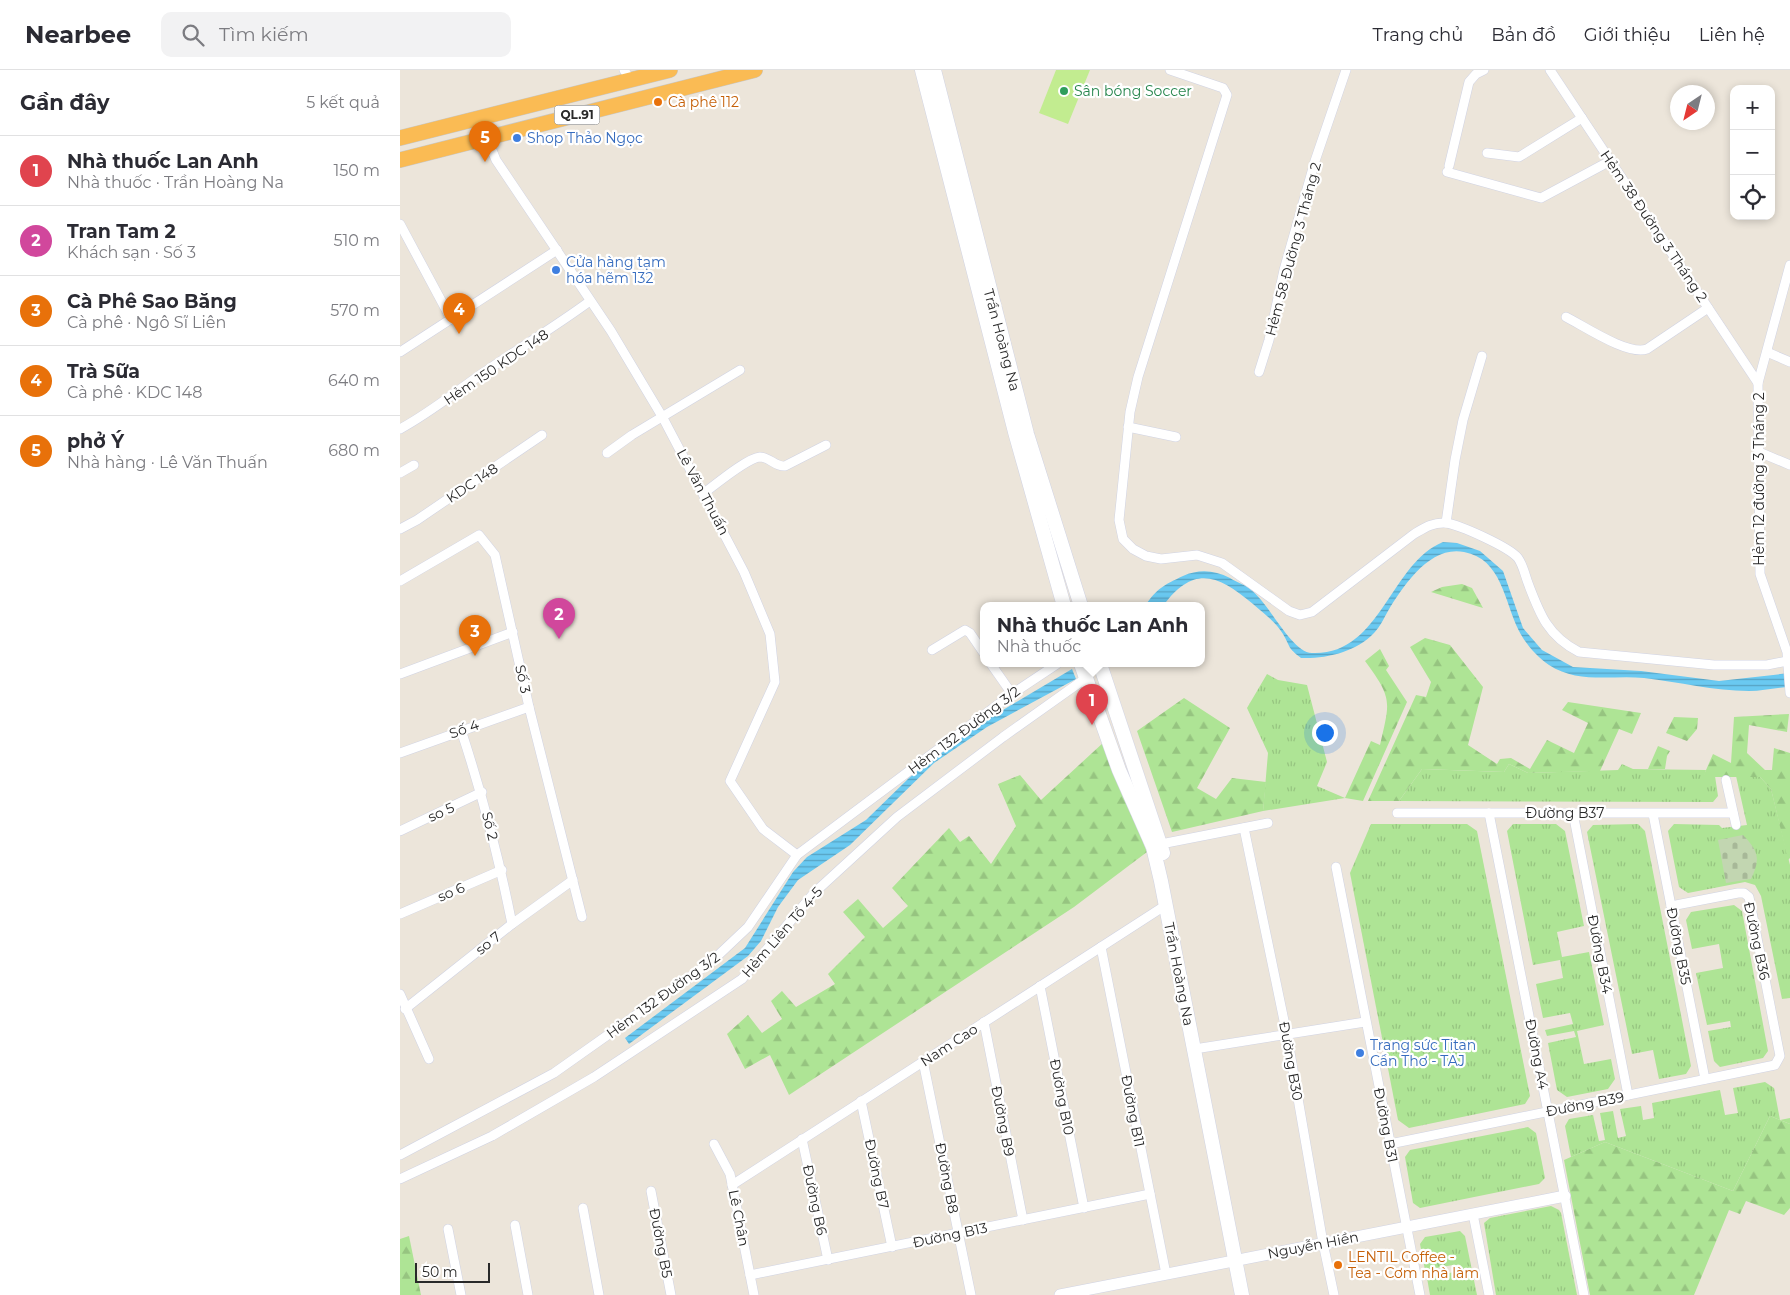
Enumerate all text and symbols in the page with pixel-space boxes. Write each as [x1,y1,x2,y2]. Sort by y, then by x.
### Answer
search box [161,12,511,57]
text: Nearbee [25,20,131,49]
icon: search [179,21,207,49]
text: Tìm kiếm [219,23,309,46]
text: Trang chủ [1373,24,1463,46]
text: Bản đồ [1491,24,1556,46]
text: Giới thiệu [1584,24,1671,46]
text: Liên hệ [1699,24,1765,46]
place label: Sân bóng Soccer [1074,82,1192,100]
marker: Sân bóng Soccer [1058,85,1070,97]
north arrow [1670,85,1715,130]
map controls [1730,85,1775,220]
button: + [1730,85,1775,130]
text: Gần đây [20,90,109,115]
text: 5 kết quả [306,93,380,112]
place label: Cà phê 112 [668,93,739,111]
marker: Cà phê 112 [652,96,664,108]
road number: QL.91 [554,106,600,124]
pin: 5 [469,121,501,162]
place label: Shop Thảo Ngọc [527,129,643,147]
button: − [1730,130,1775,175]
marker: Shop Thảo Ngọc [511,132,523,144]
street label: Hẻm 38 Đường 3 Tháng 2 [1596,147,1712,305]
text: Nhà thuốc Lan Anh [67,150,259,173]
street label: Hẻm 58 Đường 3 Tháng 2 [1261,160,1325,338]
text: 1 [33,161,39,180]
text: 150 m [333,161,380,180]
text: Nhà thuốc · Trần Hoàng Na [67,173,284,192]
button: locate [1730,175,1775,220]
text: Tran Tam 2 [67,220,176,243]
text: 2 [31,231,41,250]
text: 510 m [333,231,380,250]
text: Khách sạn · Số 3 [67,243,196,262]
place label: Cửa hàng tạm hóa hẽm 132 [566,253,666,287]
marker: Cửa hàng tạm hóa hẽm 132 [550,264,562,276]
street label: Trần Hoàng Na [980,287,1024,393]
text: Cà Phê Sao Băng [67,290,237,313]
pin: 4 [443,293,475,334]
text: 3 [31,301,41,320]
text: 570 m [330,301,380,320]
text: Cà phê · Ngô Sĩ Liên [67,313,226,332]
street label: Hẻm 150 KDC 148 [440,325,552,409]
text: Trà Sữa [67,360,140,383]
text: 4 [30,371,42,390]
text: 640 m [328,371,380,390]
text: Cà phê · KDC 148 [67,383,202,402]
street label: Hẻm 12 đường 3 Tháng 2 [1750,392,1768,566]
text: phở Ý [67,430,124,453]
text: 5 [31,441,41,460]
text: 680 m [328,441,380,460]
street label: Lê Văn Thuấn [673,446,733,538]
text: Nhà hàng · Lê Văn Thuấn [67,453,268,472]
street label: KDC 148 [443,459,501,507]
pin: 2 [543,598,575,639]
popup [980,602,1205,667]
text: Nhà thuốc Lan Anh [997,614,1188,637]
pin: 3 [459,615,491,656]
text: Nhà thuốc [997,637,1081,656]
street label: Số 3 [511,663,535,695]
street label: Hẻm 132 Đường 3/2 [904,682,1024,778]
pin: 1 [1076,684,1108,725]
street label: Số 4 [447,715,482,742]
your location [1312,720,1338,746]
street label: so 5 [425,798,457,826]
street label: Đường B37 [1526,804,1604,822]
street label: Số 2 [478,810,502,842]
street label: so 6 [435,878,468,906]
street label: Hẻm Liên Tổ 4-5 [738,883,826,981]
street label: Đường B36 [1740,900,1774,982]
street label: Đường B35 [1663,906,1695,986]
street label: Đường B34 [1584,913,1617,996]
street label: Trần Hoàng Na [1160,921,1198,1027]
street label: so 7 [472,927,504,959]
street label: Hẻm 132 Đường 3/2 [603,948,723,1042]
street label: Đường A4 [1521,1017,1553,1092]
street label: Nam Cao [917,1020,981,1070]
street label: Đường B30 [1275,1020,1307,1102]
place label: Trang sức Titan Cần Thơ - TAJ [1370,1036,1476,1070]
marker: Trang sức Titan Cần Thơ - TAJ [1354,1047,1366,1059]
street label: Đường B10 [1046,1057,1078,1137]
street label: Đường B11 [1117,1073,1149,1149]
street label: Đường B9 [987,1084,1019,1158]
street label: Đường B31 [1370,1086,1402,1164]
street label: Đường B39 [1544,1088,1626,1120]
street label: Đường B7 [861,1137,893,1211]
street label: Đường B8 [931,1141,963,1215]
street label: Đường B6 [799,1163,831,1237]
street label: Lê Chân [725,1188,753,1248]
street label: Đường B5 [645,1207,677,1280]
street label: Đường B13 [911,1218,989,1252]
street label: Nguyễn Hiền [1266,1227,1360,1263]
place label: LENTIL Coffee - Tea - Cơm nhà làm [1348,1248,1479,1282]
marker: LENTIL Coffee - Tea - Cơm nhà làm [1332,1259,1344,1271]
scale bar [415,1260,490,1283]
text: 50 m [422,1263,458,1281]

